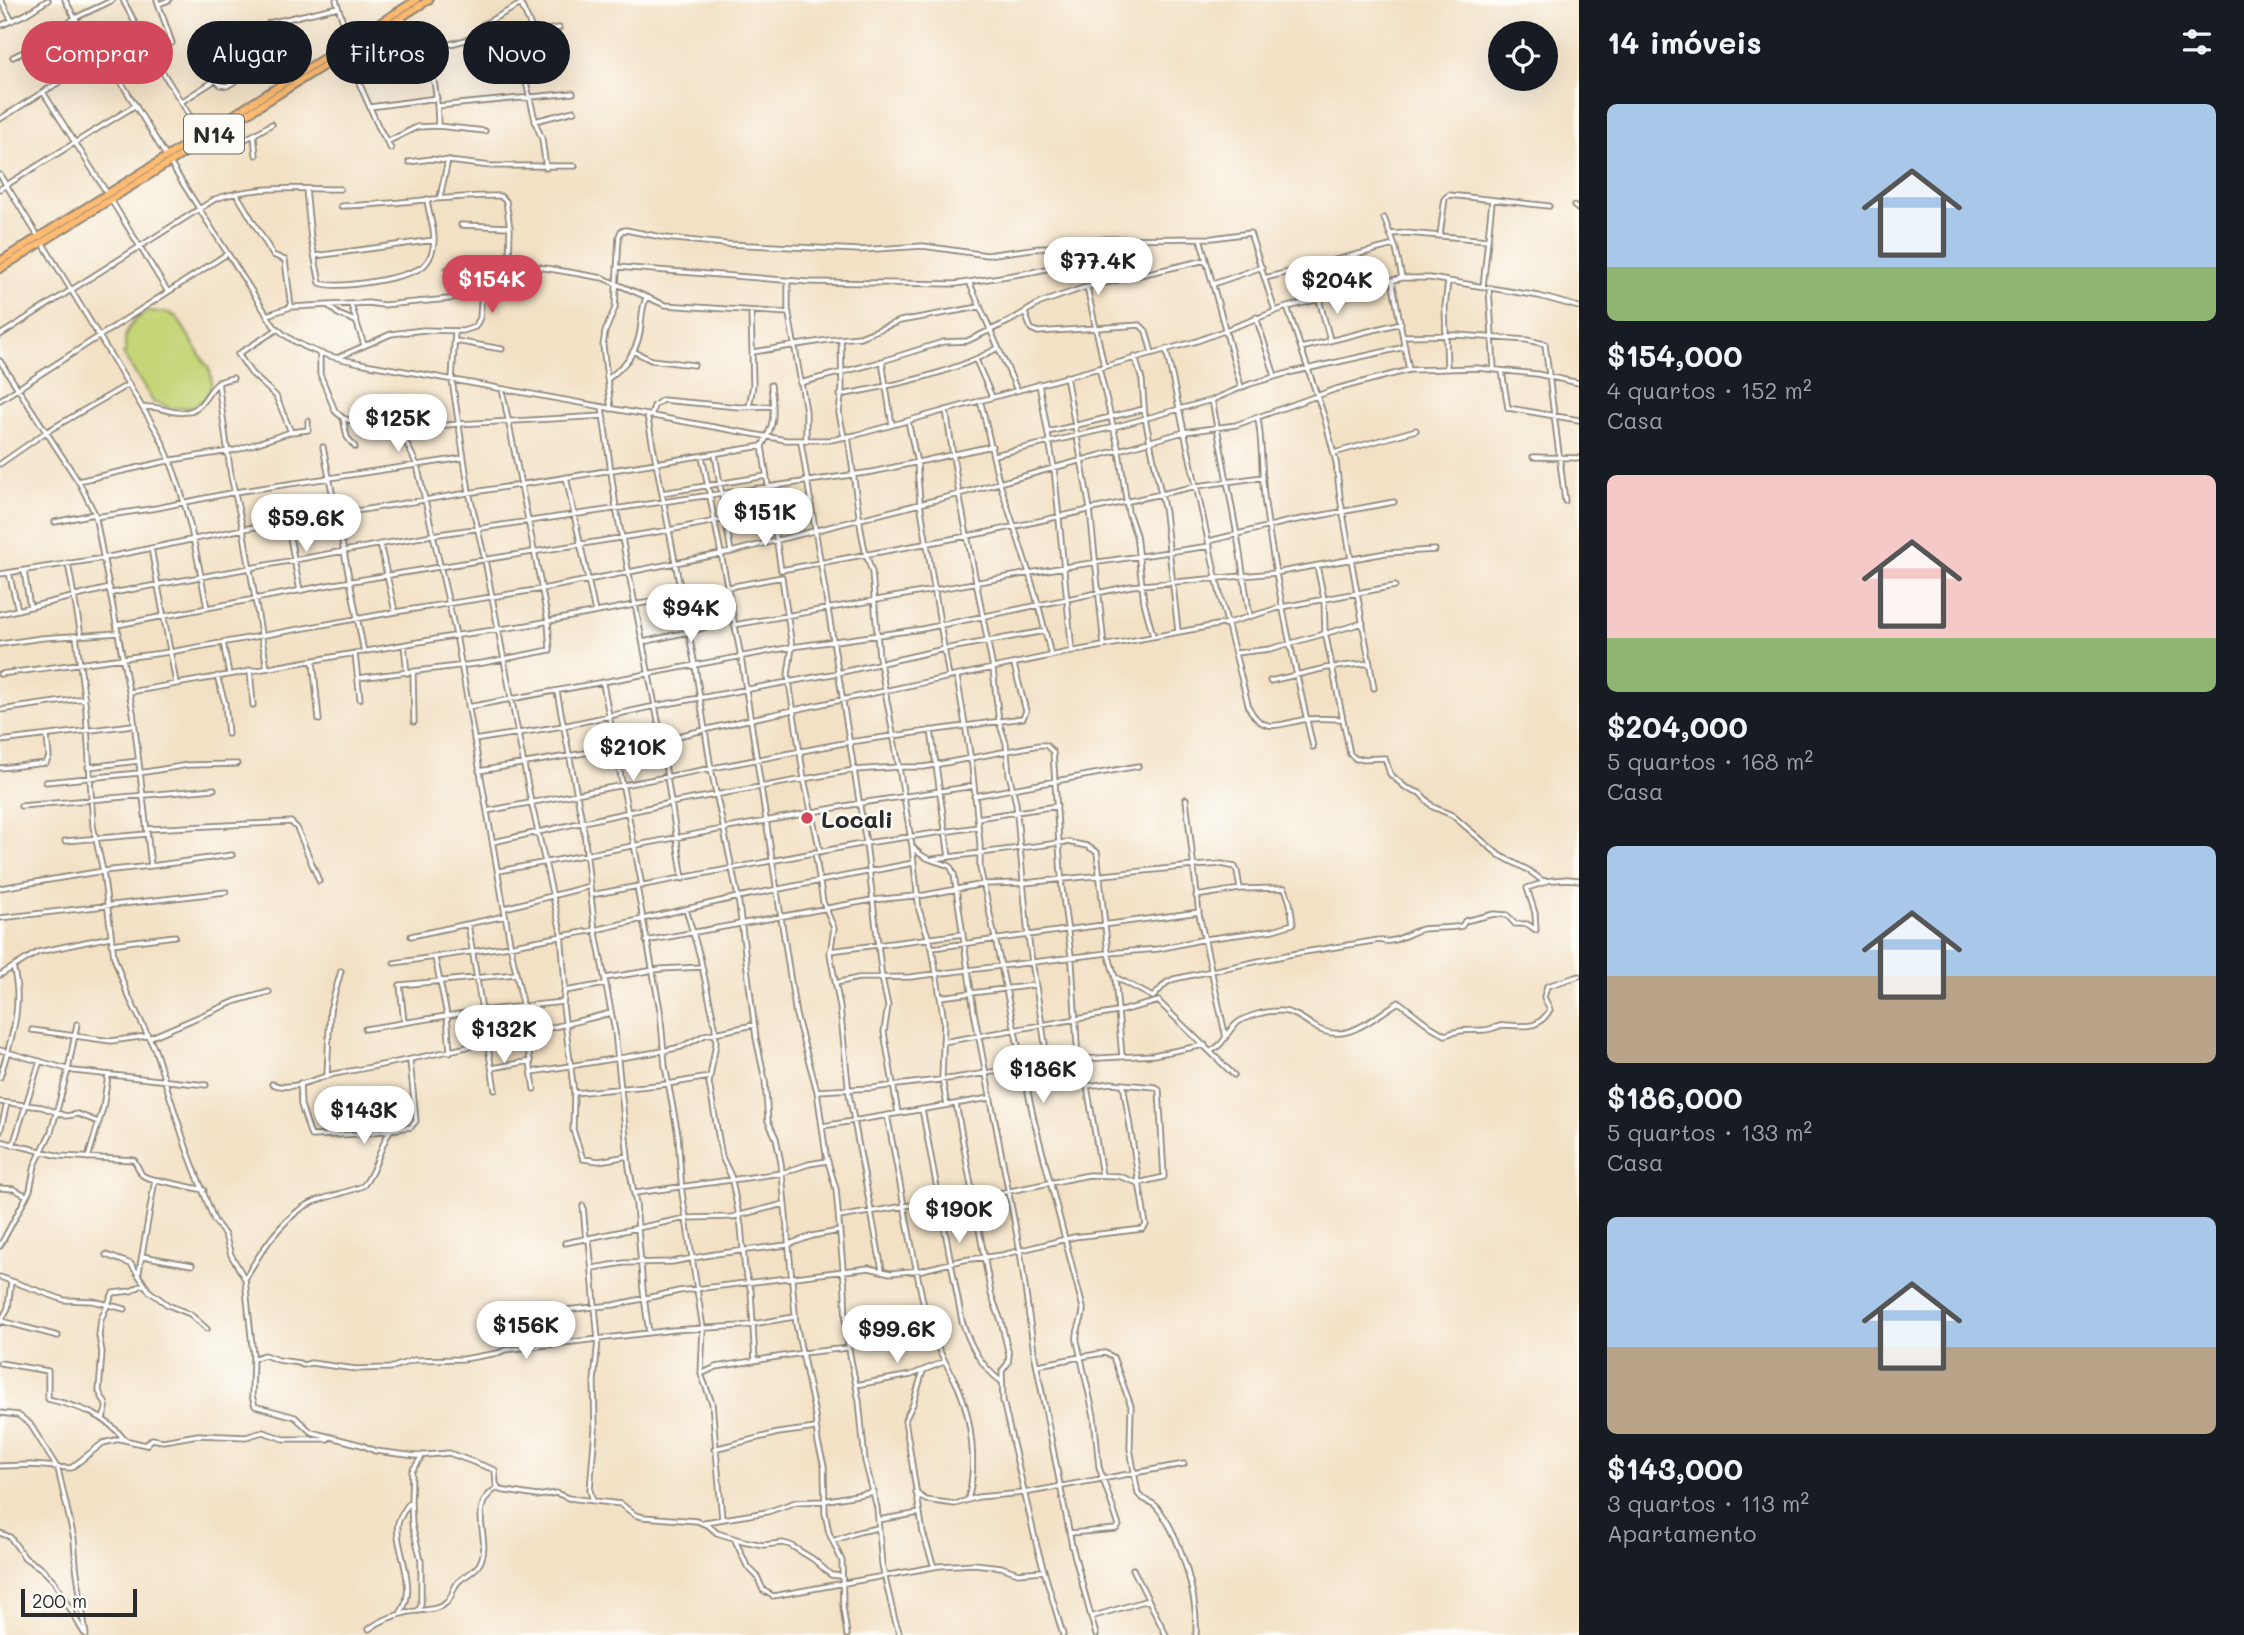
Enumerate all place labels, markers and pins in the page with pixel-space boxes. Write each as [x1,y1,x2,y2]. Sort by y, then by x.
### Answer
pin: $77.4K [1041,238,1155,297]
pin: $154K [443,256,541,315]
pin: $204K [1288,256,1386,316]
pin: $125K [349,394,447,454]
pin: $151K [716,489,814,548]
pin: $59.6K [249,494,363,554]
pin: $94K [650,584,732,644]
pin: $210K [584,724,682,783]
place label: Locali [821,803,893,834]
marker: Locali [799,810,815,826]
pin: $132K [455,1006,553,1065]
pin: $186K [994,1046,1092,1105]
pin: $143K [315,1086,413,1146]
pin: $190K [910,1186,1008,1245]
pin: $156K [477,1302,575,1361]
pin: $99.6K [840,1306,954,1365]

